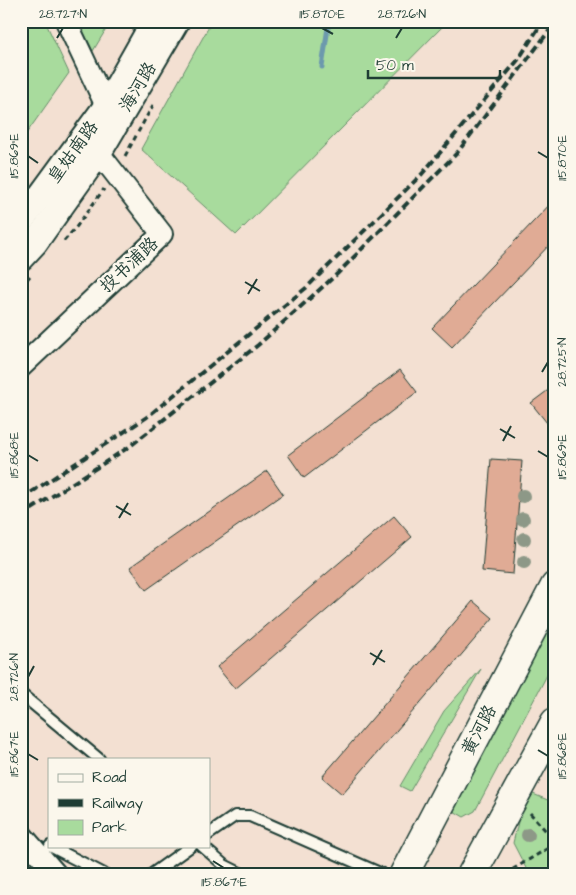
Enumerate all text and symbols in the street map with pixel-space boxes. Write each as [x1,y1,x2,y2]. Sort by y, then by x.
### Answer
text: 28.727°N [39,6,88,23]
text: 115.870°E [299,6,345,23]
text: 28.726°N [378,6,427,23]
scale bar [368,48,501,80]
text: 50 m [376,55,414,76]
street label: 海河路 [113,57,163,117]
street label: 皇姑南路 [42,116,104,188]
text: 115.869°E [6,133,23,179]
text: 115.870°E [554,135,571,181]
street label: 投书浦路 [94,231,164,299]
text: 28.725°N [554,337,571,387]
text: 115.868°E [6,432,23,478]
text: 115.869°E [554,434,571,480]
text: 28.726°N [6,652,23,701]
street label: 黄河路 [455,700,503,760]
text: 115.867°E [6,731,23,777]
text: 115.868°E [554,733,571,779]
legend [48,758,210,848]
text: Road [92,767,127,788]
text: Railway [92,793,143,815]
text: Park [92,817,127,838]
text: 115.867°E [201,874,247,891]

